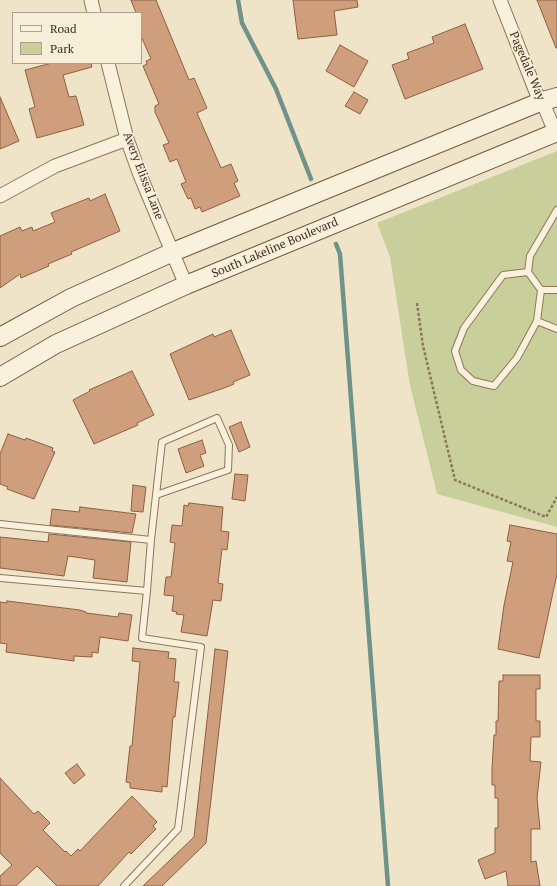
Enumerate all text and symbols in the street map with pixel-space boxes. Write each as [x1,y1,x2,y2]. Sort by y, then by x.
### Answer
legend [12,12,142,64]
text: Road [50,21,77,36]
street label: Pagedale Way [506,29,548,103]
text: Park [50,41,74,56]
street label: Avery Elissa Lane [120,130,166,222]
street label: South Lakeline Boulevard [210,215,340,281]

